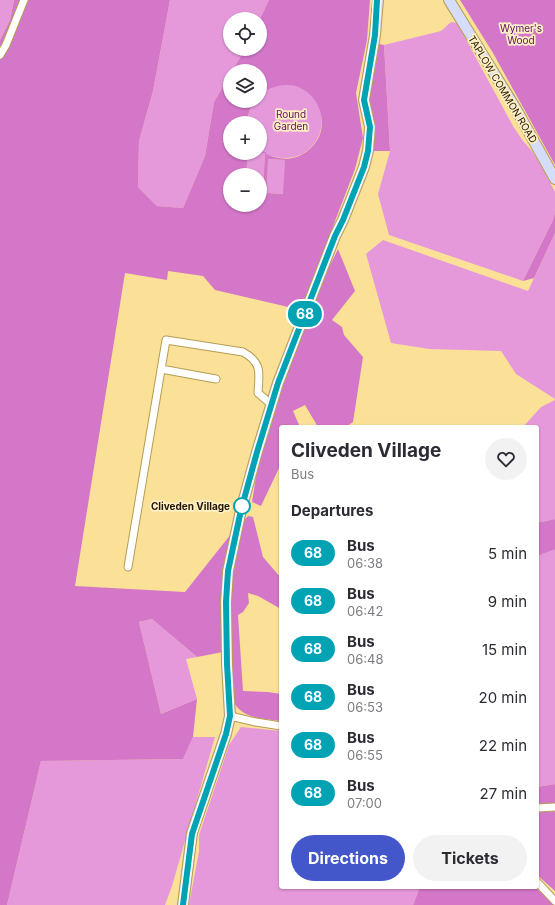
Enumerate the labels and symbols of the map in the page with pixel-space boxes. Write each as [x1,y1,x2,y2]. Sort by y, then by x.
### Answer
park label: Wymer's Wood [500,22,542,46]
street label: TAPLOW COMMON ROAD [466,33,540,145]
park label: Round Garden [274,108,308,132]
line badge: 68 [287,301,323,327]
marker: Cliveden Village [233,497,251,515]
place label: Cliveden Village [151,500,230,513]

